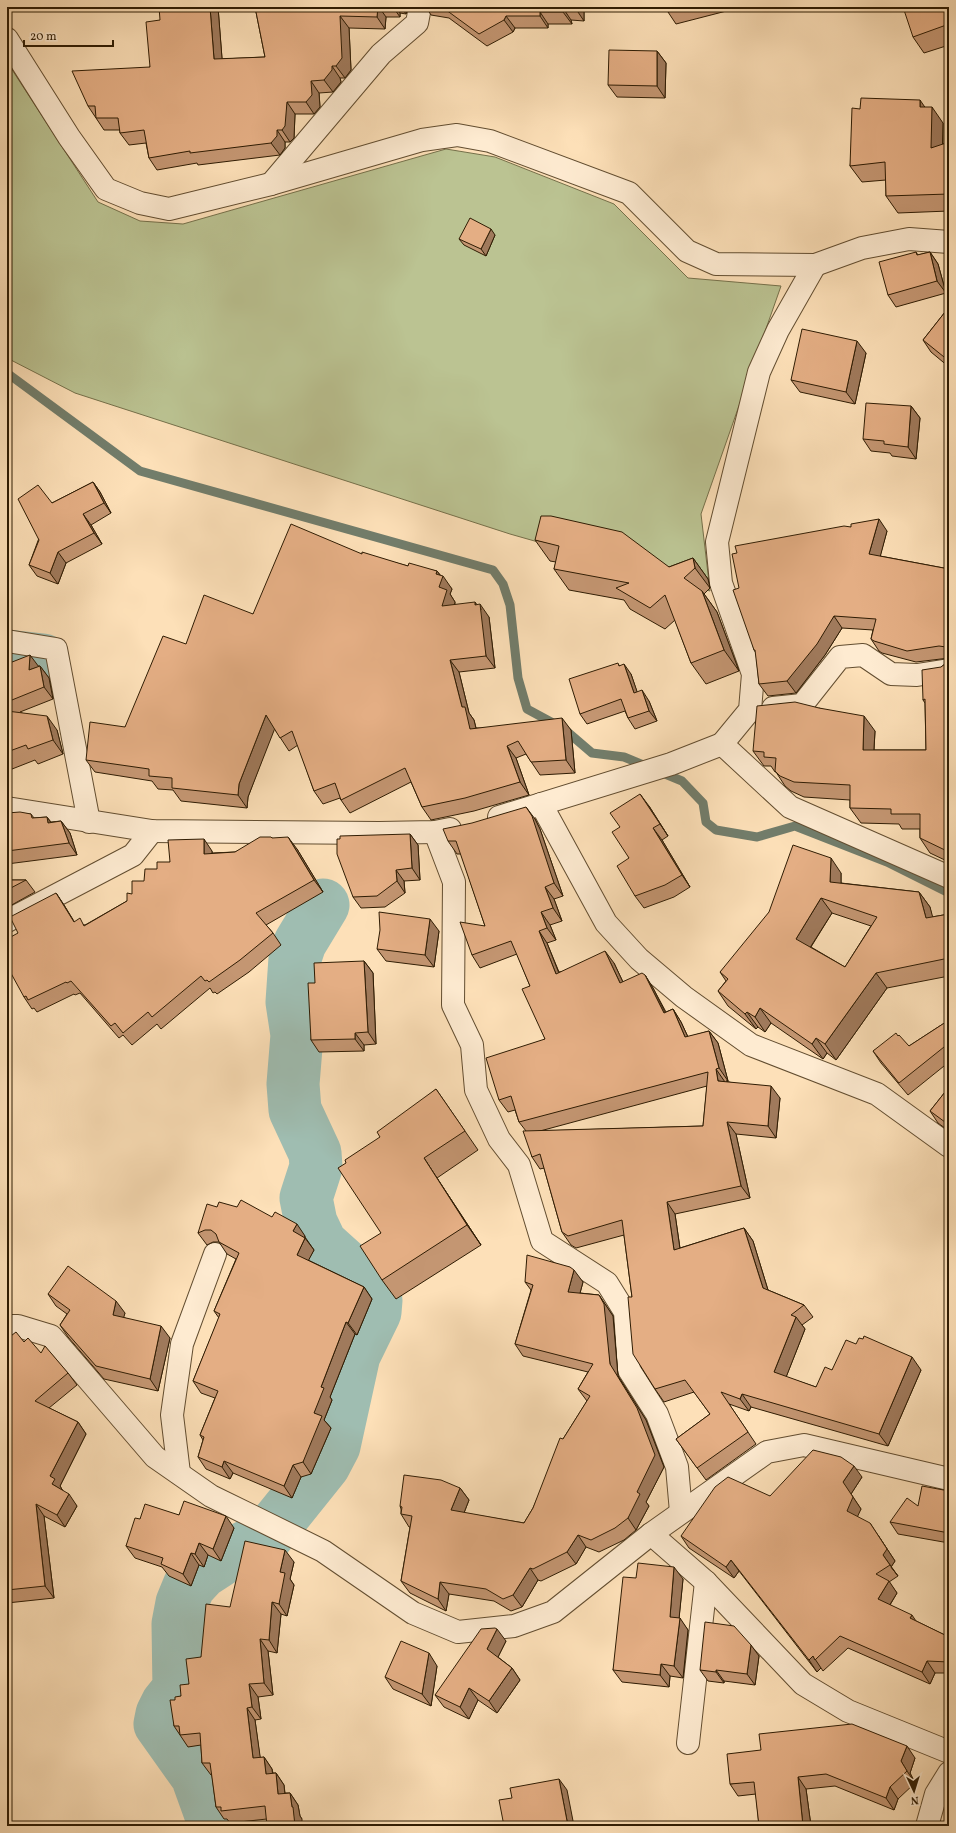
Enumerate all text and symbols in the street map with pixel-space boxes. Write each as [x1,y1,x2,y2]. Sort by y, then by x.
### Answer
scale bar [24,22,113,48]
text: 20 m [30,29,57,45]
north arrow [894,1771,934,1811]
text: N [910,1792,919,1807]

